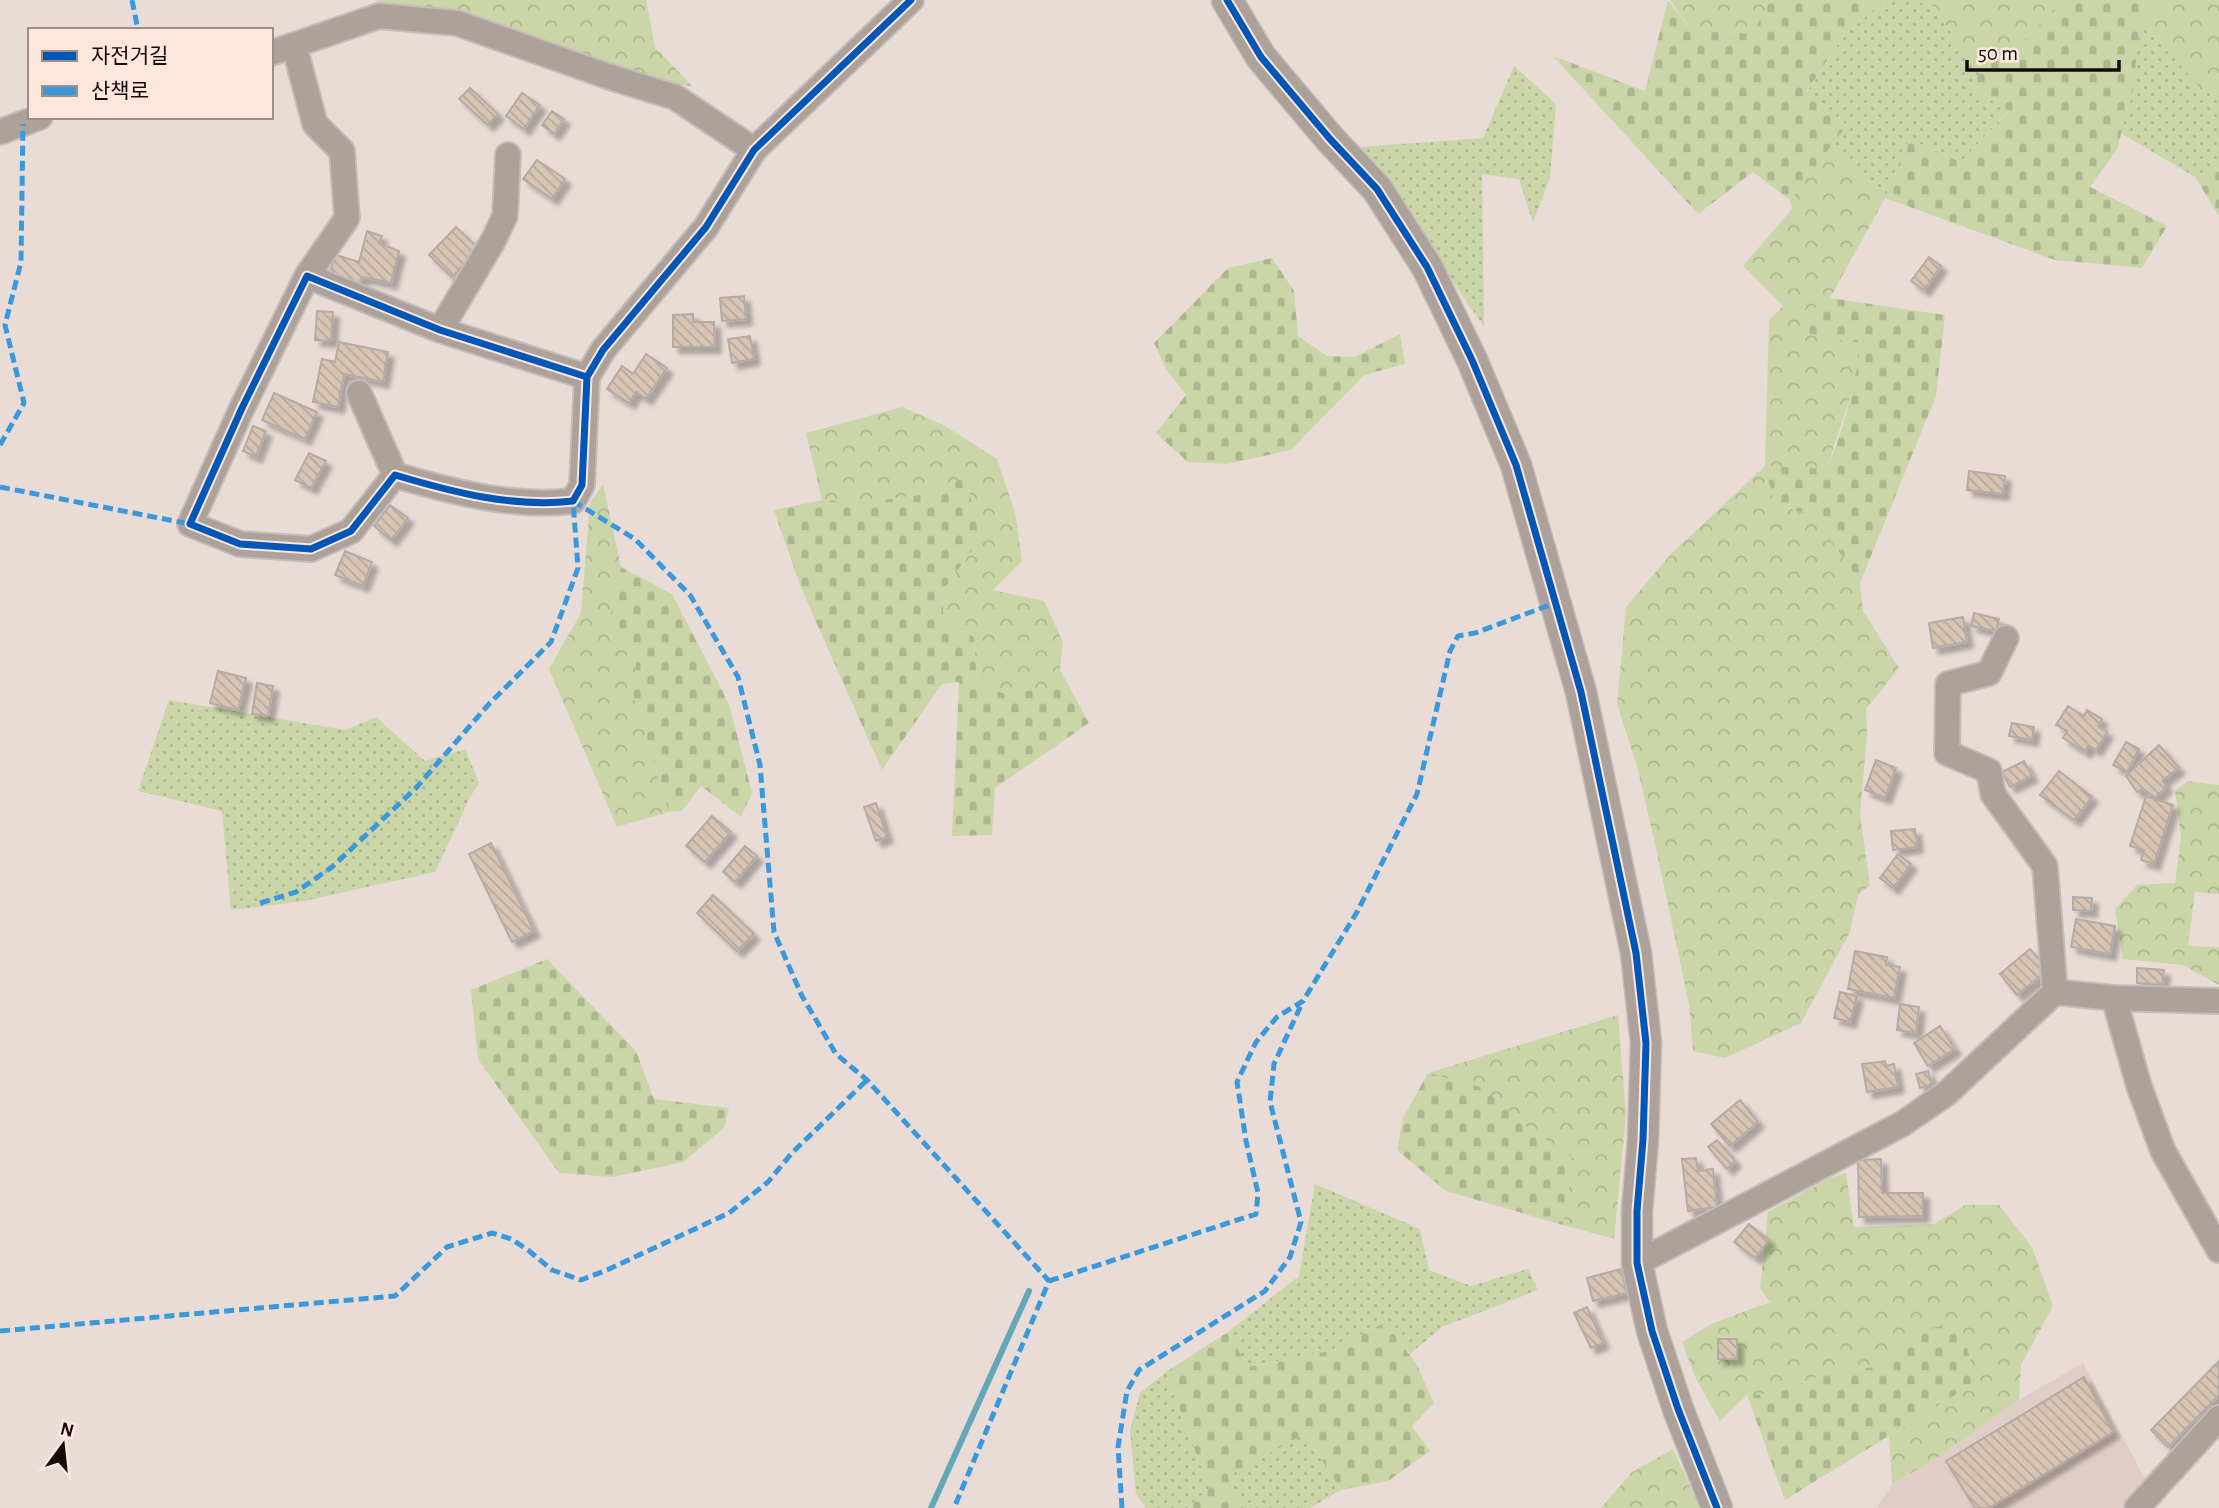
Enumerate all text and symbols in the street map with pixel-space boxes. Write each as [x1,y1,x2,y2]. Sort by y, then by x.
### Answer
legend [28,28,273,119]
scale bar [1967,28,2119,72]
text: 50 m [1978,43,2018,64]
text: 자전거길 [91,45,168,67]
text: 산책로 [91,80,149,102]
north arrow [28,1410,98,1480]
text: N [58,1419,76,1441]

